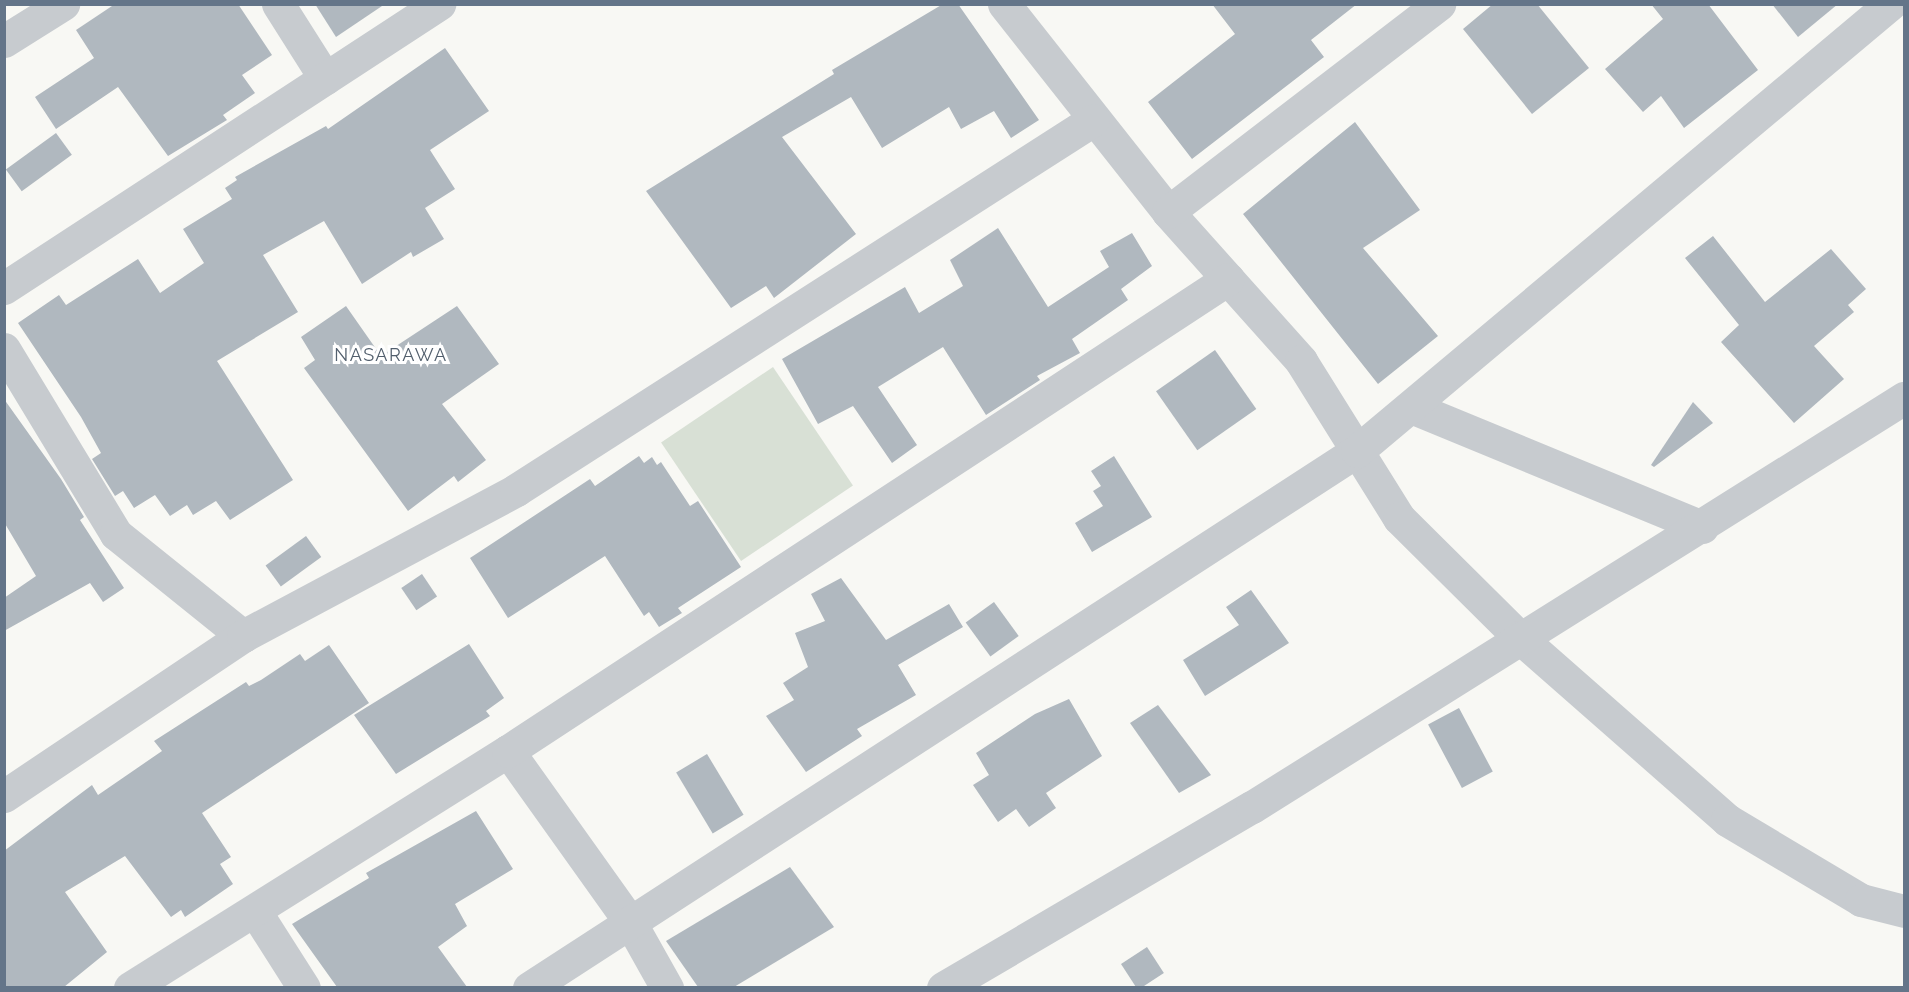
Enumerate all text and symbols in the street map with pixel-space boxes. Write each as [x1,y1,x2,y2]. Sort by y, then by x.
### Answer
district label: NASARAWA [334,344,448,366]

